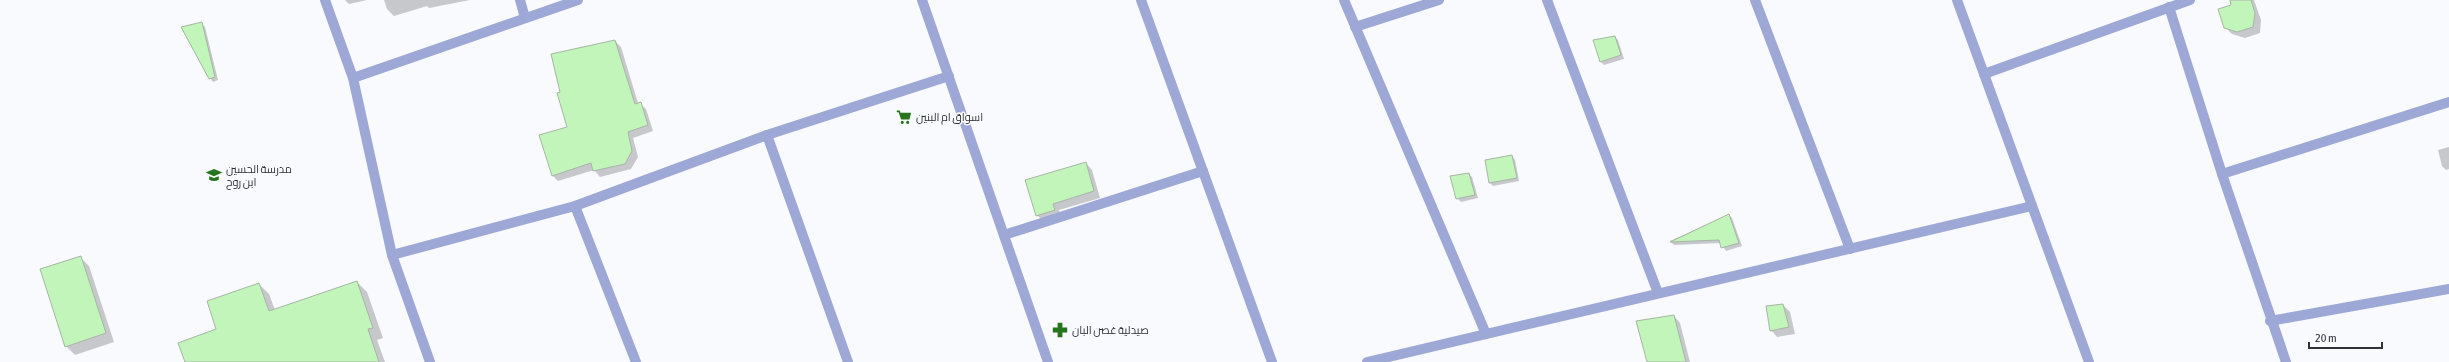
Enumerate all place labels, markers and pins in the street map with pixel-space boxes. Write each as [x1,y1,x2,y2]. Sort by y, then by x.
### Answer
supermarket icon: اسواق ام البنين [895,108,913,126]
place label: اسواق ام البنين [916,111,983,125]
place label: مدرسة الحسين ابن روح [226,163,292,190]
school or university icon: مدرسة الحسين ابن روح [205,166,223,184]
pharmacy icon: صيدلية غصن البان [1051,321,1069,339]
place label: صيدلية غصن البان [1072,324,1149,337]

